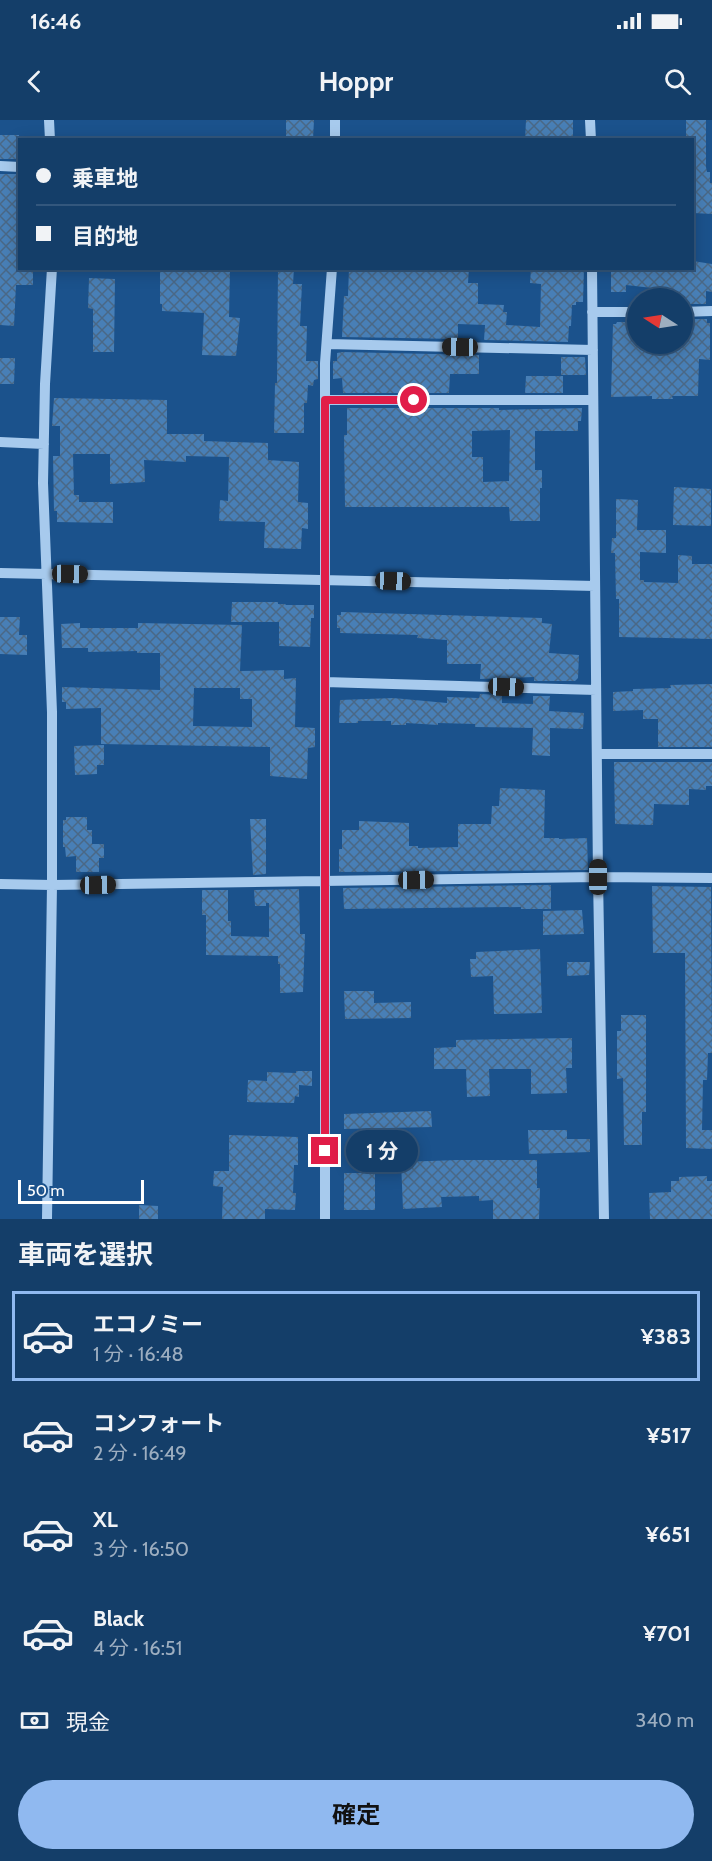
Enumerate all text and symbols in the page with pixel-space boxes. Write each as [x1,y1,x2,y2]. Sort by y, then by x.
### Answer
text: 16:46 [30,8,81,35]
icon: back [18,65,51,98]
text: Hoppr [319,65,393,98]
icon: search [661,65,694,98]
text: 乗車地 [72,165,138,192]
text: 目的地 [72,223,138,250]
north arrow [627,288,693,354]
map controls [627,288,693,354]
car [442,338,478,356]
route start [400,386,427,413]
car [52,565,88,583]
car [375,571,411,591]
car [488,677,524,697]
car [589,859,607,895]
car [398,871,434,889]
car [80,876,116,894]
callout: 1 分 [346,1130,418,1172]
route end [311,1137,338,1164]
text: 1 分 [366,1139,398,1163]
scale bar [18,1177,144,1204]
text: 50 m [27,1181,64,1200]
text: 車両を選択 [18,1238,153,1271]
icon: car [21,1309,75,1363]
text: エコノミー [93,1311,203,1338]
text: ¥383 [641,1323,691,1350]
text: 1 分 · 16:48 [93,1342,184,1366]
icon: car [21,1408,75,1462]
text: コンフォート [93,1410,224,1437]
text: ¥517 [647,1422,691,1449]
text: 2 分 · 16:49 [93,1441,187,1465]
text: XL [93,1506,118,1533]
icon: car [21,1507,75,1561]
text: ¥651 [645,1521,691,1548]
text: 3 分 · 16:50 [93,1537,189,1561]
text: Black [93,1605,144,1632]
icon: car [21,1606,75,1660]
text: ¥701 [643,1620,691,1647]
text: 4 分 · 16:51 [93,1636,182,1660]
icon: cash [18,1704,51,1737]
text: 340 m [636,1708,694,1732]
text: 現金 [66,1709,110,1736]
button: 確定 [18,1780,694,1849]

